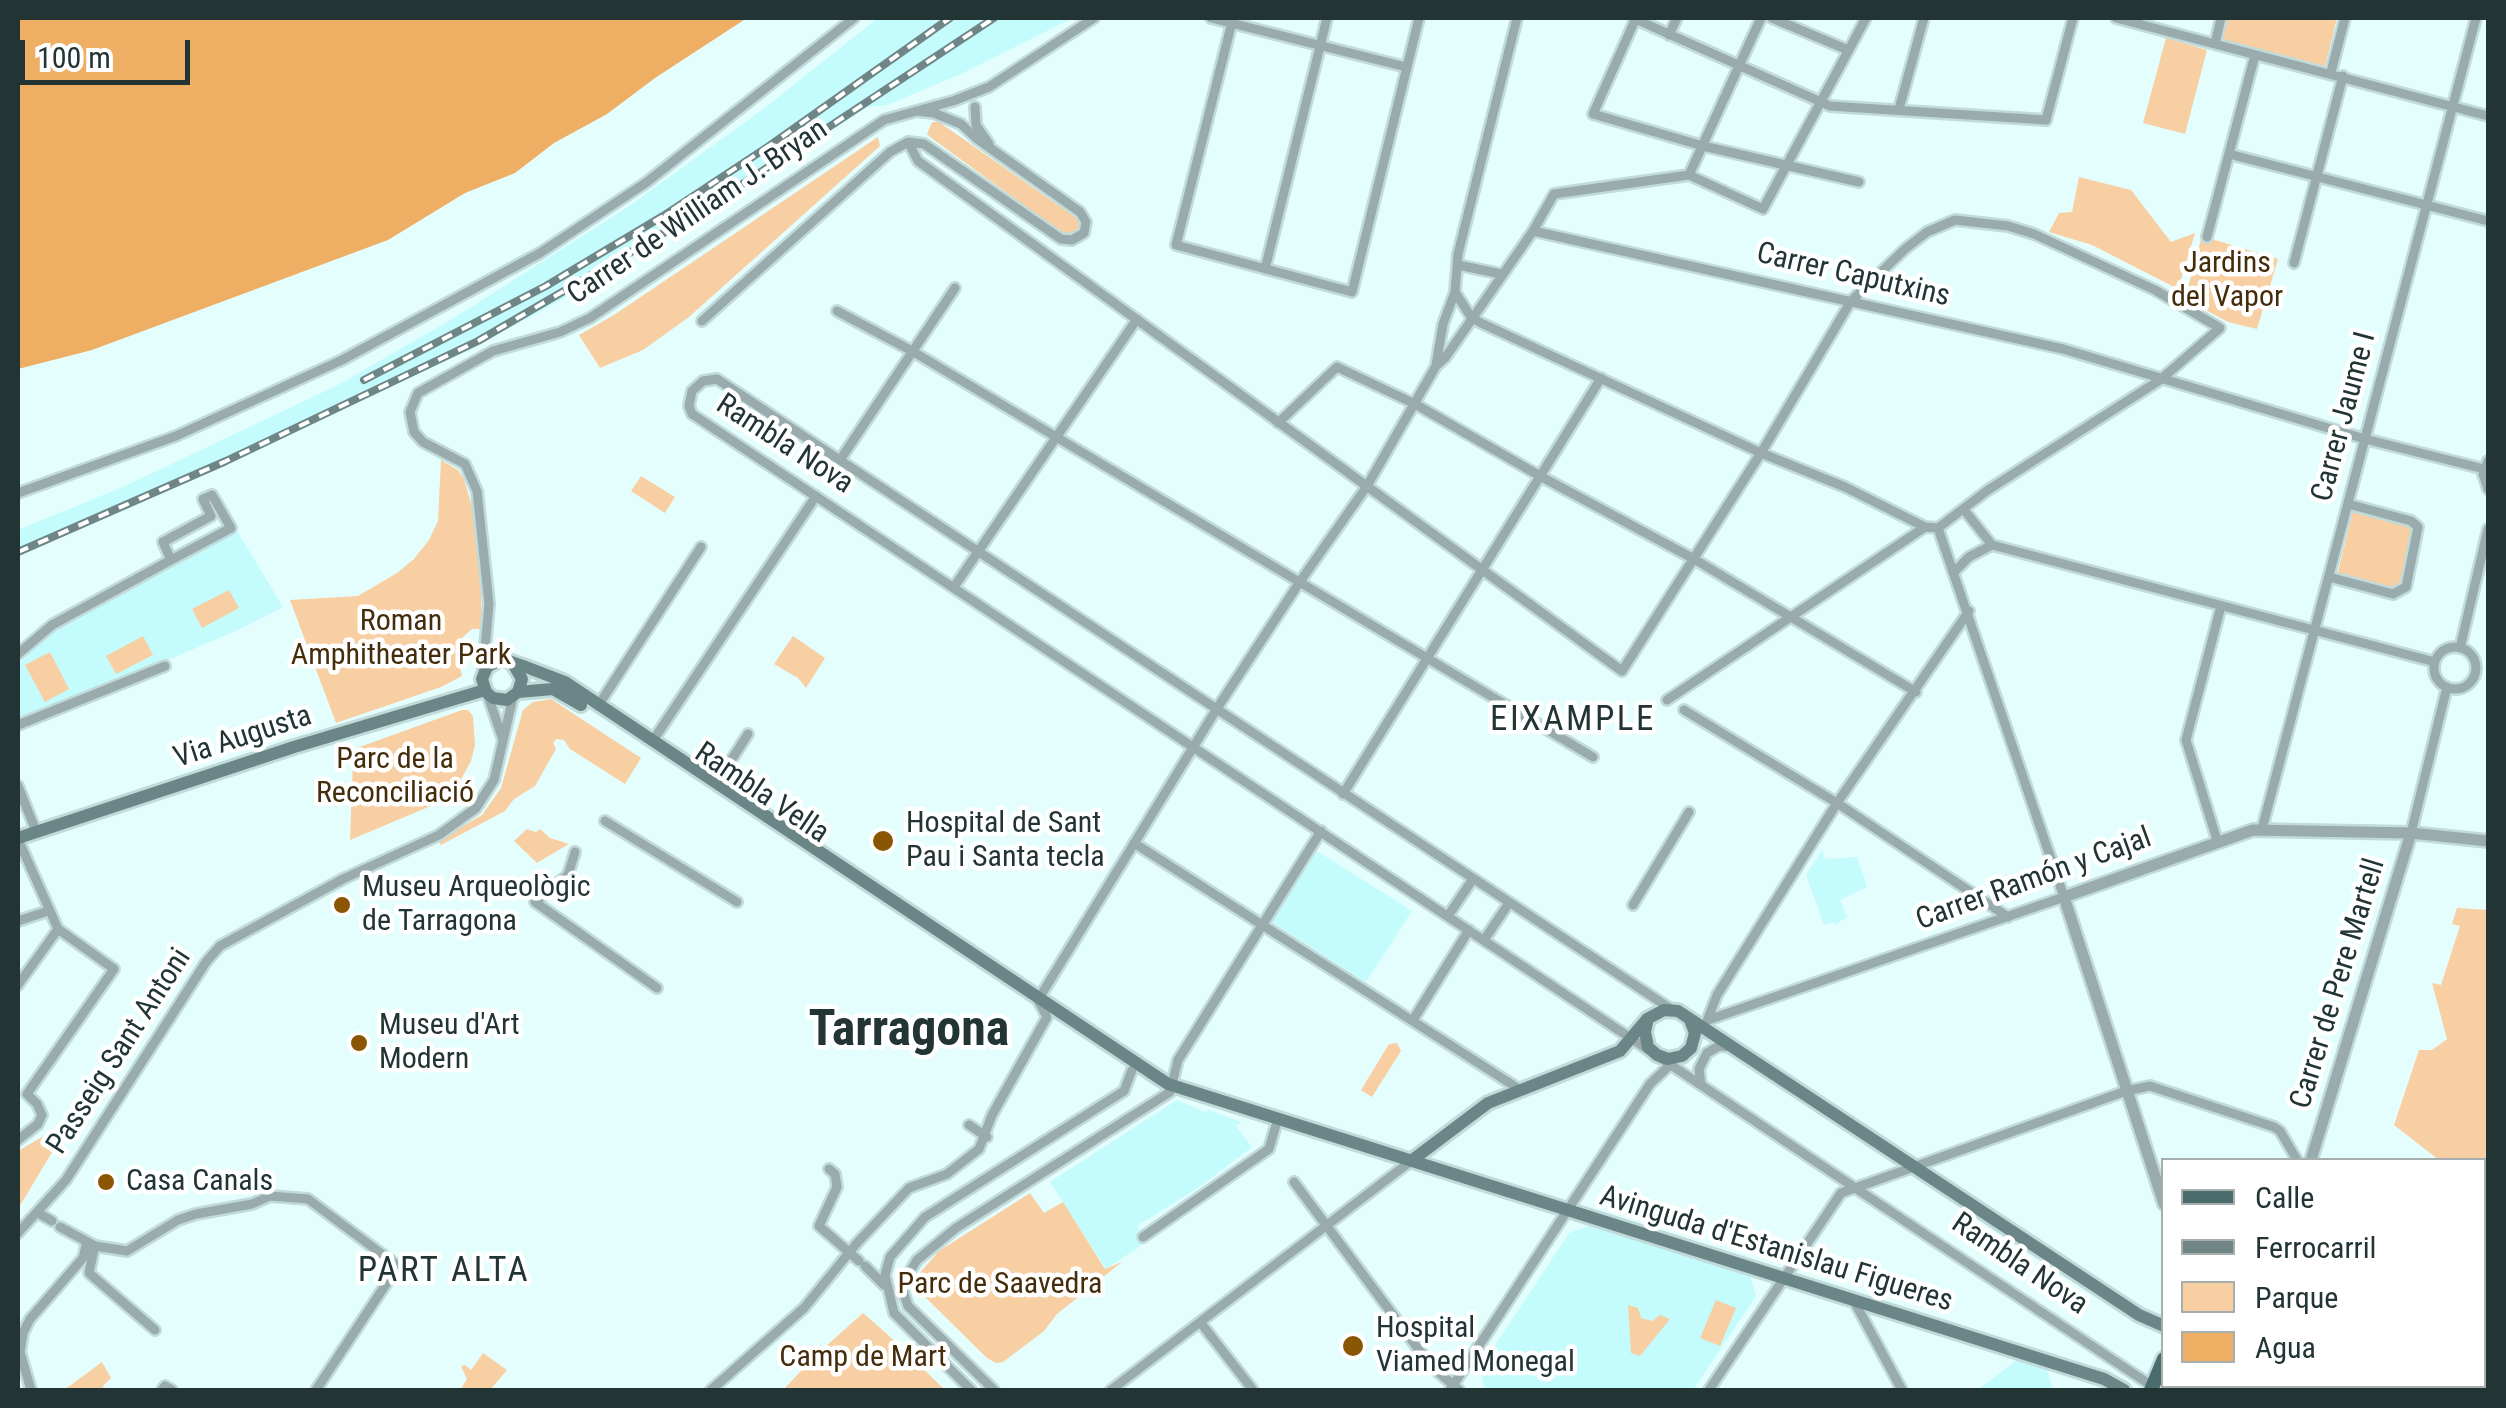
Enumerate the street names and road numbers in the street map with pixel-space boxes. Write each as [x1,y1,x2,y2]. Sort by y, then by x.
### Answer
street label: Carrer de William J. Bryan [561,113,835,313]
street label: Carrer Caputxins [1753,236,1953,316]
street label: Carrer Jaume I [2305,328,2385,506]
street label: Rambla Nova [709,387,859,503]
street label: Via Augusta [170,699,316,777]
street label: Rambla Vella [687,736,835,852]
street label: Carrer Ramón y Cajal [1912,821,2156,939]
street label: Carrer de Pere Martell [2284,855,2394,1113]
street label: Passeig Sant Antoni [40,942,200,1162]
street label: Avinguda d'Estanislau Figueres [1595,1179,1957,1321]
street label: Rambla Nova [1944,1206,2094,1324]

